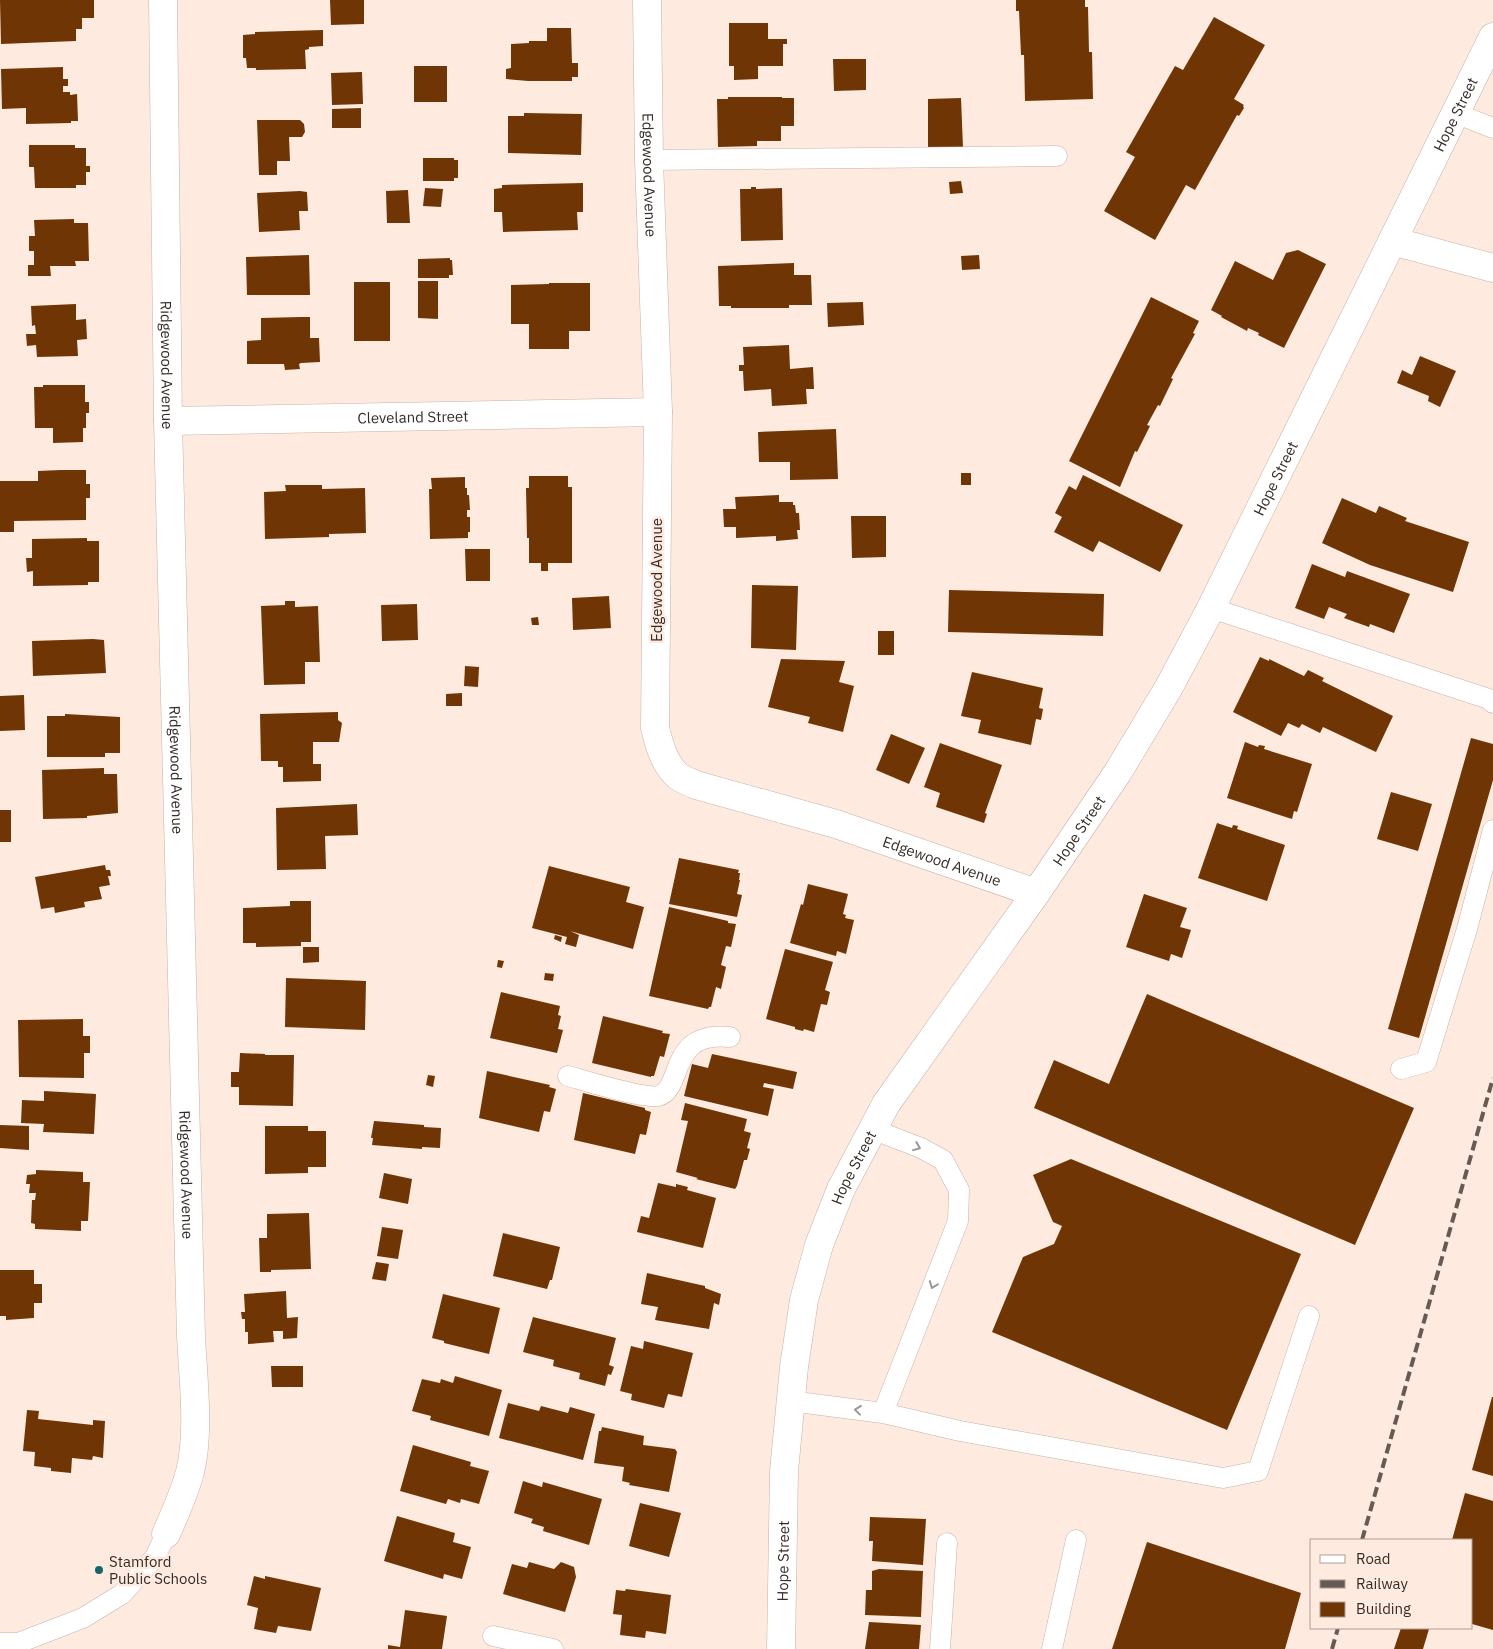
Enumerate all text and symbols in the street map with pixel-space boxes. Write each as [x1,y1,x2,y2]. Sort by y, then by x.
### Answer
street label: Hope Street [1428,74,1481,155]
street label: Edgewood Avenue [639,113,661,237]
street label: Ridgewood Avenue [157,300,178,430]
street label: Cleveland Street [357,406,469,427]
street label: Hope Street [1249,438,1301,519]
street label: Edgewood Avenue [647,518,666,642]
street label: Ridgewood Avenue [166,705,188,834]
street label: Hope Street [1048,792,1109,869]
street label: Edgewood Avenue [880,831,1004,890]
street label: Ridgewood Avenue [176,1110,198,1239]
street label: Hope Street [826,1127,880,1207]
one-way arrow [912,1141,921,1151]
one-way arrow [928,1280,939,1289]
one-way arrow [853,1405,861,1416]
street label: Hope Street [772,1521,793,1602]
legend [1310,1539,1473,1629]
text: Road [1356,1549,1391,1568]
place label: Stamford Public Schools [109,1552,207,1588]
marker: Stamford Public Schools [93,1564,105,1576]
text: Railway [1356,1574,1409,1593]
text: Building [1356,1599,1411,1618]

